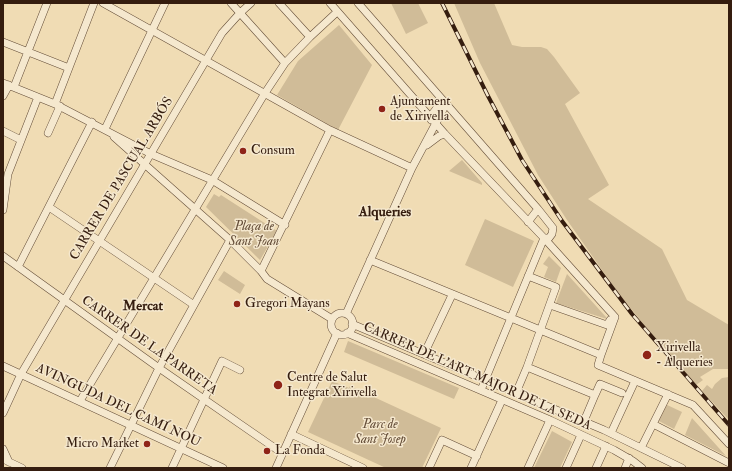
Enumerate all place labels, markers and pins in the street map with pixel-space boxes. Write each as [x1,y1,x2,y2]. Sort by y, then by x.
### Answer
place label: Ajuntament de Xirivella [390,94,451,125]
marker: Ajuntament de Xirivella [377,104,387,114]
place label: Consum [251,143,295,159]
marker: Consum [238,146,248,156]
place label: Gregori Mayans [245,296,330,312]
marker: Gregori Mayans [232,299,242,309]
place label: Xirivella - Alqueries [656,340,713,371]
marker: Xirivella - Alqueries [641,349,653,361]
place label: Centre de Salut Integrat Xirivella [287,370,377,401]
marker: Centre de Salut Integrat Xirivella [272,379,284,391]
place label: Micro Market [66,436,139,452]
marker: Micro Market [142,439,152,449]
place label: La Fonda [275,443,325,459]
marker: La Fonda [262,446,272,456]

